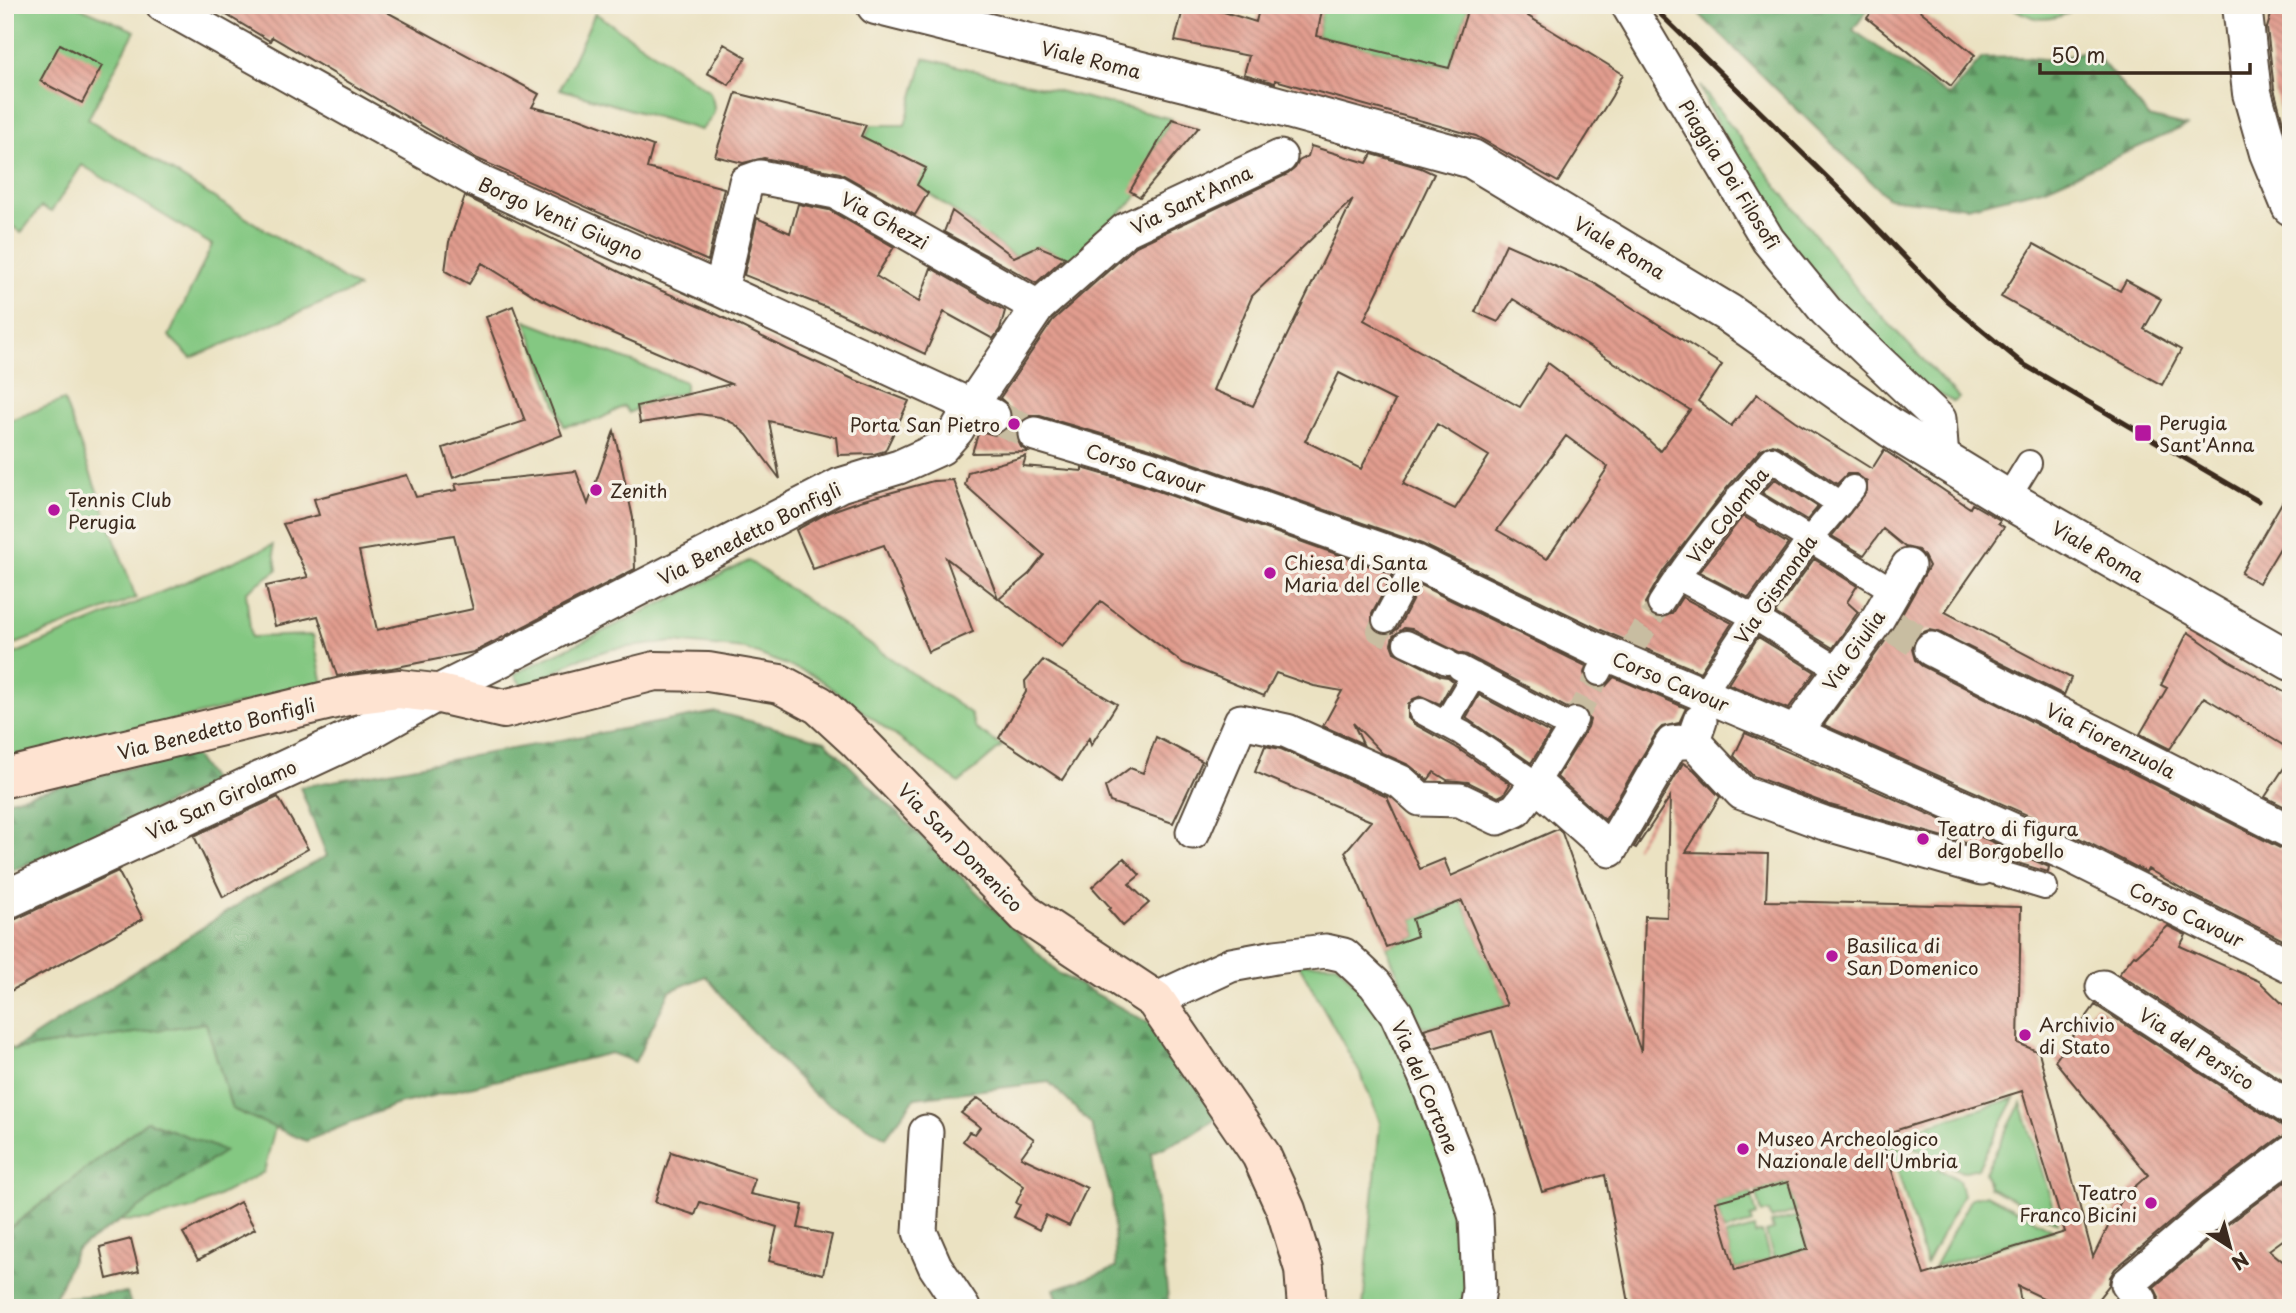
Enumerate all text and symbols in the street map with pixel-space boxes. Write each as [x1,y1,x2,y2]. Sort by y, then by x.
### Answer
scale bar [2040,32,2250,76]
street label: Viale Roma [1038,33,1144,85]
text: 50 m [2051,38,2105,70]
street label: Piaggia Dei Filosofi [1673,94,1787,254]
street label: Via Sant'Anna [1126,157,1257,241]
street label: Borgo Venti Giugno [474,169,648,267]
street label: Via Ghezzi [836,184,934,256]
street label: Viale Roma [1569,209,1671,285]
place label: Perugia Sant'Anna [2159,408,2255,458]
place label: Porta San Pietro [850,410,1000,438]
marker: Porta San Pietro [1006,416,1022,432]
marker: Perugia Sant'Anna [2133,423,2153,443]
street label: Corso Cavour [1083,435,1210,501]
street label: Via Colomba [1679,461,1775,569]
street label: Via Benedetto Bonfigli [652,475,846,591]
place label: Zenith [610,476,667,504]
marker: Zenith [588,482,604,498]
place label: Tennis Club Perugia [68,485,172,535]
marker: Tennis Club Perugia [46,502,62,518]
street label: Viale Roma [2047,513,2149,589]
street label: Via Gismonda [1727,528,1823,650]
place label: Chiesa di Santa Maria del Colle [1284,548,1427,598]
marker: Chiesa di Santa Maria del Colle [1262,565,1278,581]
street label: Via Giulia [1815,603,1892,696]
street label: Corso Cavour [1608,644,1734,718]
street label: Via Benedetto Bonfigli [114,690,318,766]
street label: Via Fiorenzuola [2041,695,2181,785]
street label: Via San Girolamo [141,752,301,846]
street label: Via San Domenico [892,776,1030,918]
place label: Teatro di figura del Borgobello [1937,814,2078,864]
marker: Teatro di figura del Borgobello [1915,831,1931,847]
street label: Corso Cavour [2125,874,2249,954]
place label: Basilica di San Domenico [1846,931,1979,981]
marker: Basilica di San Domenico [1824,948,1840,964]
street label: Via del Persico [2134,1000,2260,1096]
place label: Archivio di Stato [2039,1010,2115,1060]
street label: Via del Cortone [1385,1016,1467,1158]
marker: Archivio di Stato [2017,1027,2033,1043]
place label: Museo Archeologico Nazionale dell'Umbria [1757,1124,1958,1174]
marker: Museo Archeologico Nazionale dell'Umbria [1735,1141,1751,1157]
place label: Teatro Franco Bicini [2019,1178,2137,1228]
marker: Teatro Franco Bicini [2143,1195,2159,1211]
north arrow [2194,1212,2264,1282]
text: N [2226,1246,2255,1277]

